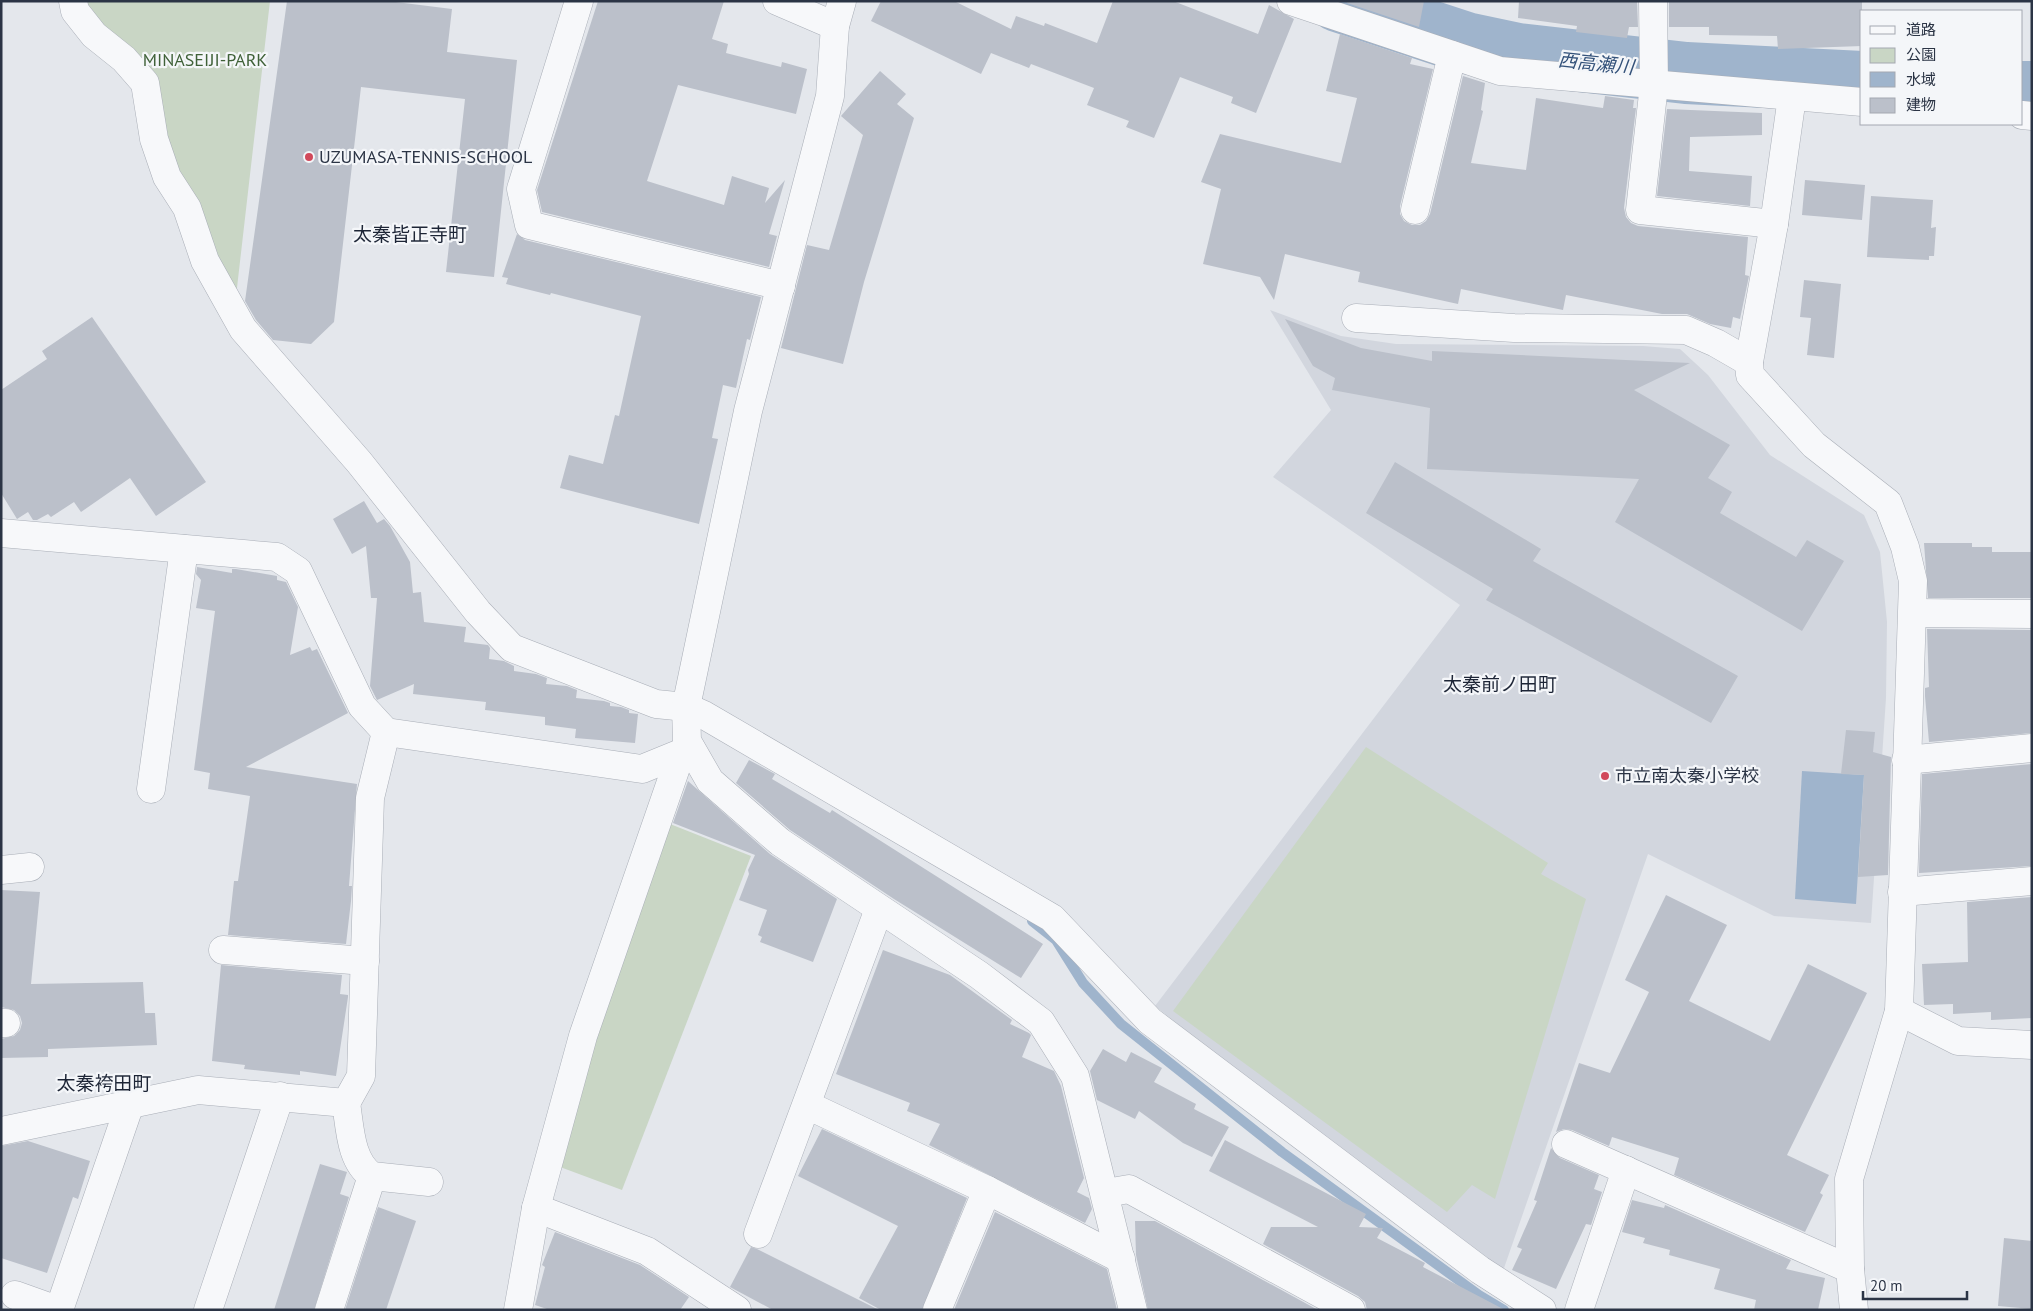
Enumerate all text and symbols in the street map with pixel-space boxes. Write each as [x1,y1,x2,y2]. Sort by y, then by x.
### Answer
legend [1860,10,2023,125]
text: 道路 [1906,20,1936,39]
text: 公園 [1906,45,1936,64]
water label: 西高瀬川 [1557,47,1637,79]
park label: MINASEIJI-PARK [143,48,267,71]
text: 水域 [1906,70,1936,89]
text: 建物 [1906,95,1936,114]
place label: UZUMASA-TENNIS-SCHOOL [319,145,532,168]
marker: UZUMASA-TENNIS-SCHOOL [303,151,315,163]
district label: 太秦皆正寺町 [353,222,467,246]
district label: 太秦前ノ田町 [1443,672,1557,696]
place label: 市立南太秦小学校 [1615,764,1759,787]
marker: 市立南太秦小学校 [1599,770,1611,782]
district label: 太秦袴田町 [56,1071,152,1095]
scale bar [1863,1268,1967,1300]
text: 20 m [1870,1276,1903,1295]

